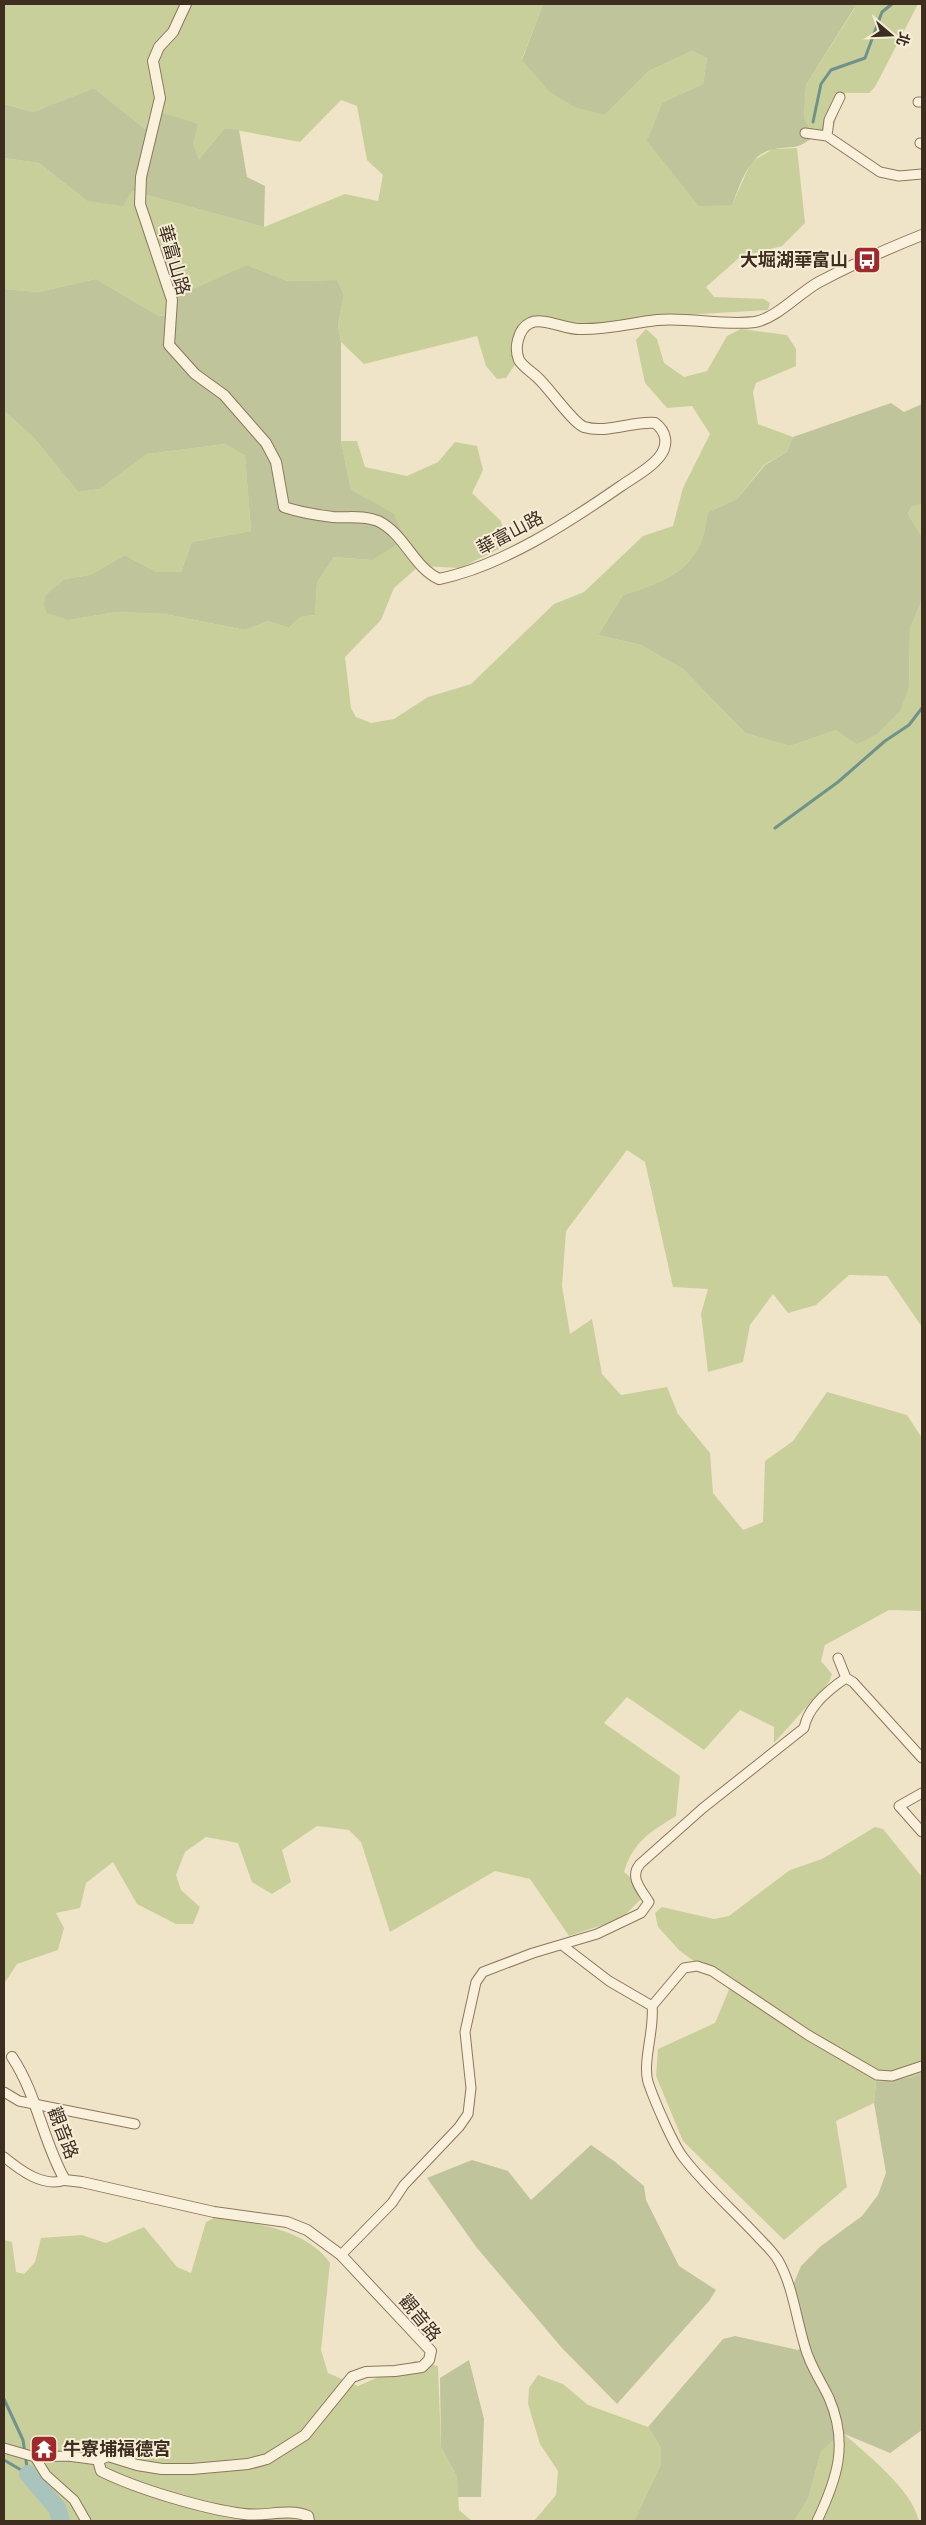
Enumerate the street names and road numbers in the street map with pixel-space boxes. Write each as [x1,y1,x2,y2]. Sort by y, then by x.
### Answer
street label: 華富山路 [154,222,196,298]
street label: 華富山路 [472,505,547,560]
street label: 觀音路 [43,2103,85,2162]
street label: 觀音路 [394,2289,447,2346]

